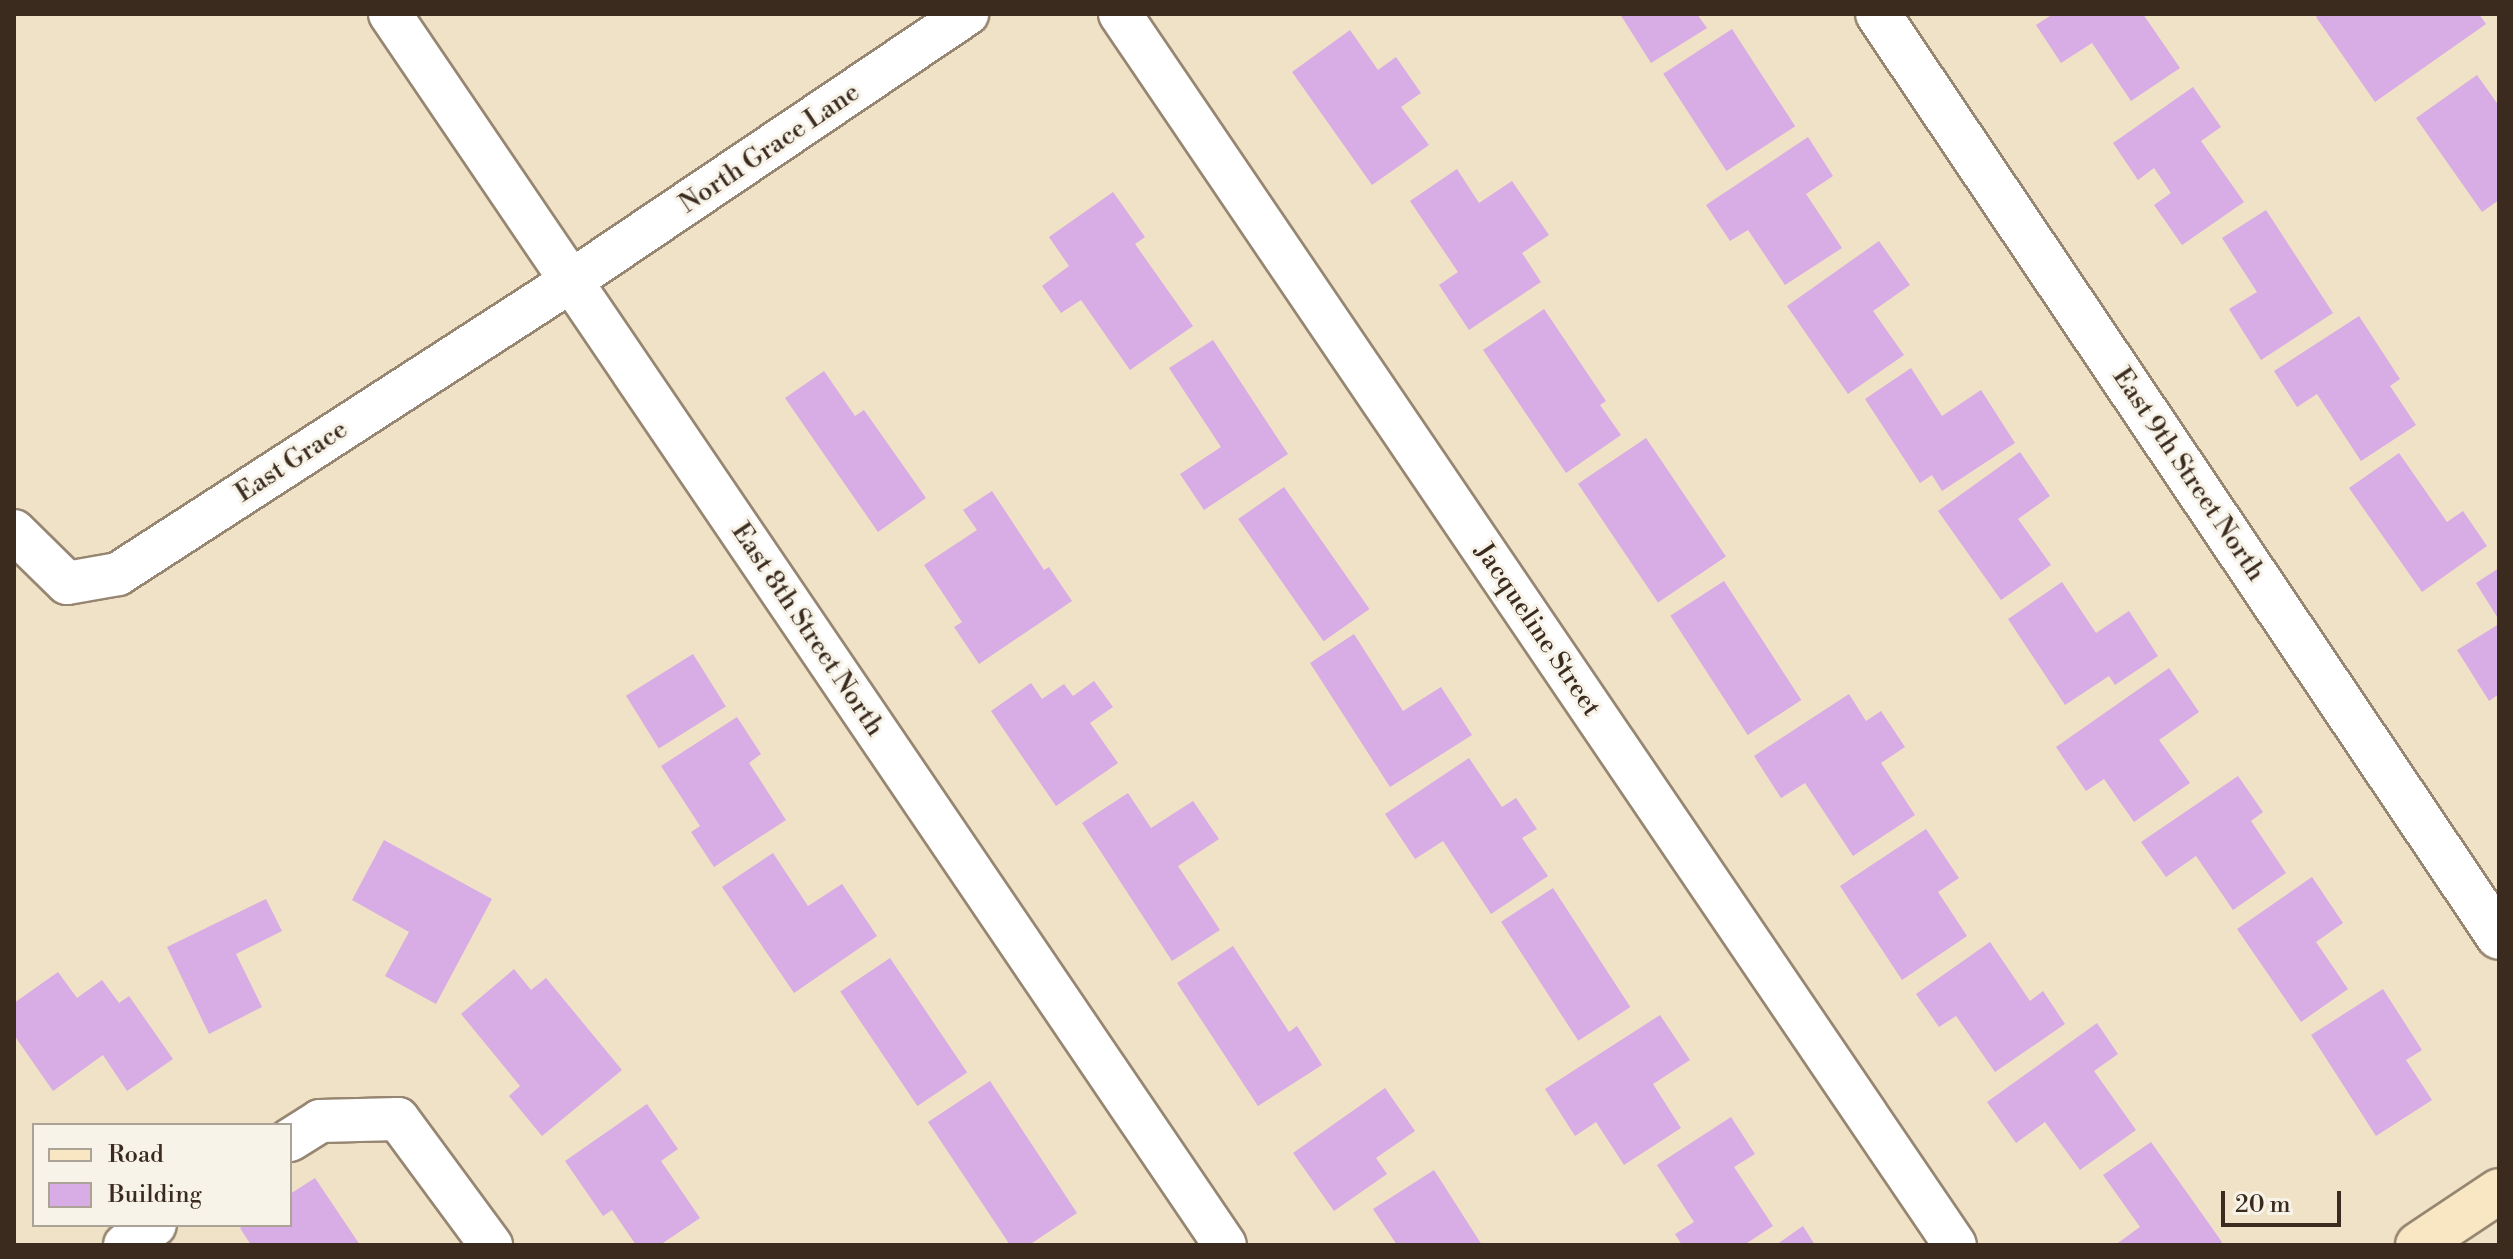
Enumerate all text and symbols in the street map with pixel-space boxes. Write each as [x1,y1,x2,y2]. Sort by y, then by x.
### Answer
street label: North Grace Lane [674,77,866,221]
street label: East 9th Street North [2105,363,2271,587]
street label: East Grace [230,414,354,510]
street label: East 8th Street North [724,518,890,742]
street label: Jacqueline Street [1468,537,1606,723]
legend [32,1123,292,1227]
text: Road [108,1140,164,1170]
scale bar [2225,1175,2345,1225]
text: Building [108,1180,202,1210]
text: 20 m [2235,1190,2291,1220]

